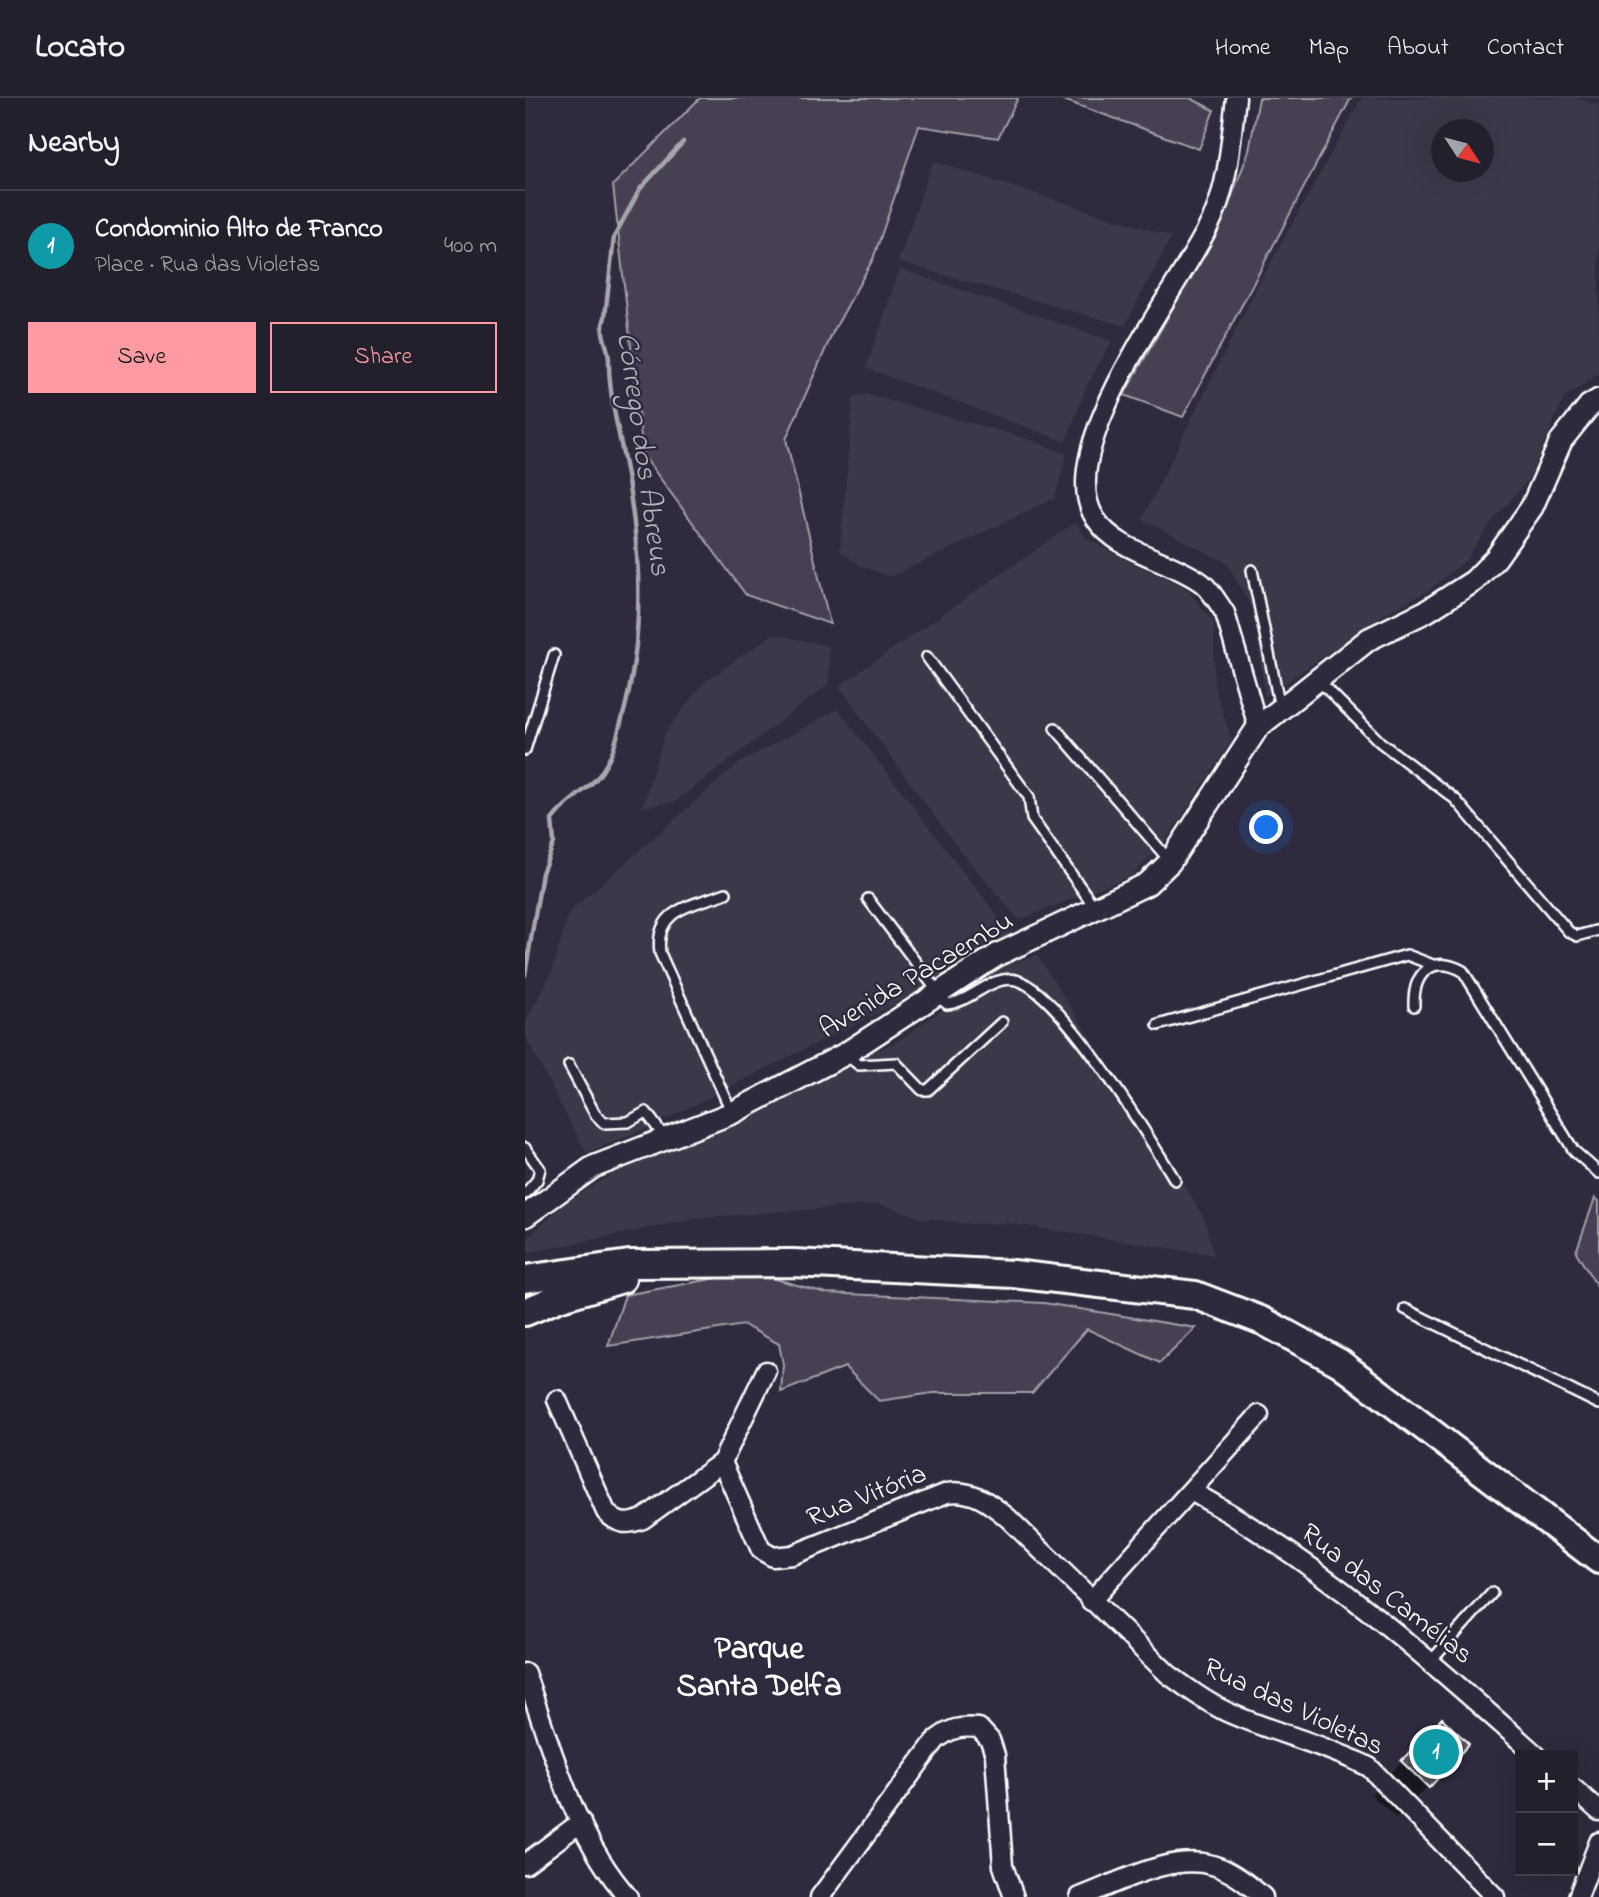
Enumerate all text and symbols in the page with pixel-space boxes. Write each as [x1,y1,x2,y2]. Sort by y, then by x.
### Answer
text: Locato [35,24,125,72]
text: Home [1215,31,1271,66]
text: Map [1309,31,1349,66]
text: About [1387,31,1449,66]
text: Contact [1487,31,1564,66]
north arrow [1431,119,1494,182]
text: Nearby [28,122,120,166]
text: Condominio Alto de Franco [95,211,383,249]
text: 1 [47,230,55,263]
text: 400 m [444,230,497,263]
text: Place · Rua das Violetas [95,249,320,282]
button: Save [28,322,256,393]
button: Share [270,322,497,393]
water label: Córrego dos Abreus [603,329,681,579]
your location [1249,810,1283,844]
street label: Avenida Pacaembu [812,902,1022,1050]
street label: Rua Vitória [801,1454,933,1540]
street label: Rua das Camélias [1291,1514,1481,1676]
district label: Parque Santa Delfa [677,1627,841,1711]
street label: Rua das Violetas [1196,1648,1390,1768]
pin: 1 [1413,1726,1459,1778]
map controls [1515,1750,1578,1876]
button: + [1515,1750,1578,1813]
button: − [1515,1813,1578,1876]

